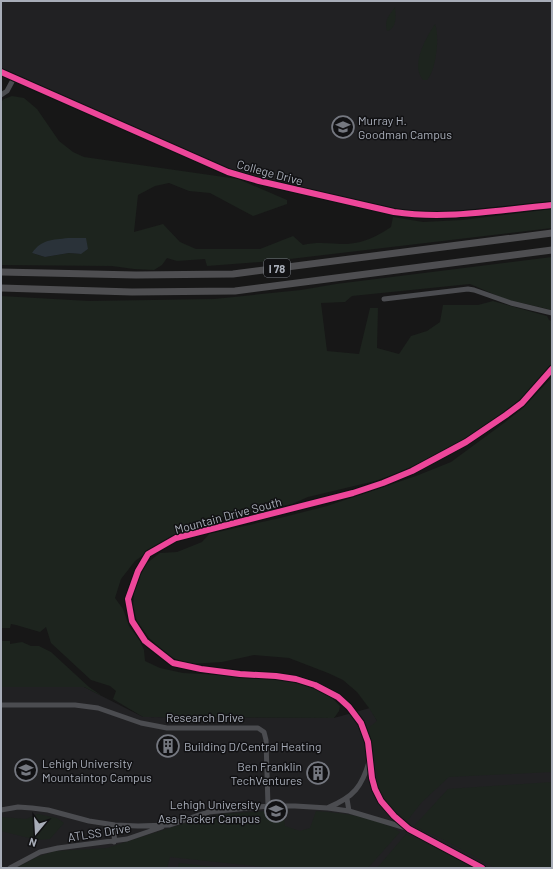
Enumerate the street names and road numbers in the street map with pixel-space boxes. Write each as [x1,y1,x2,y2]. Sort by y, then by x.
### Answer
street label: College Drive [235,156,305,188]
road number: I 78 [264,259,290,277]
street label: Mountain Drive South [173,494,283,536]
street label: Research Drive [166,710,244,724]
street label: ATLSS Drive [67,820,131,844]

